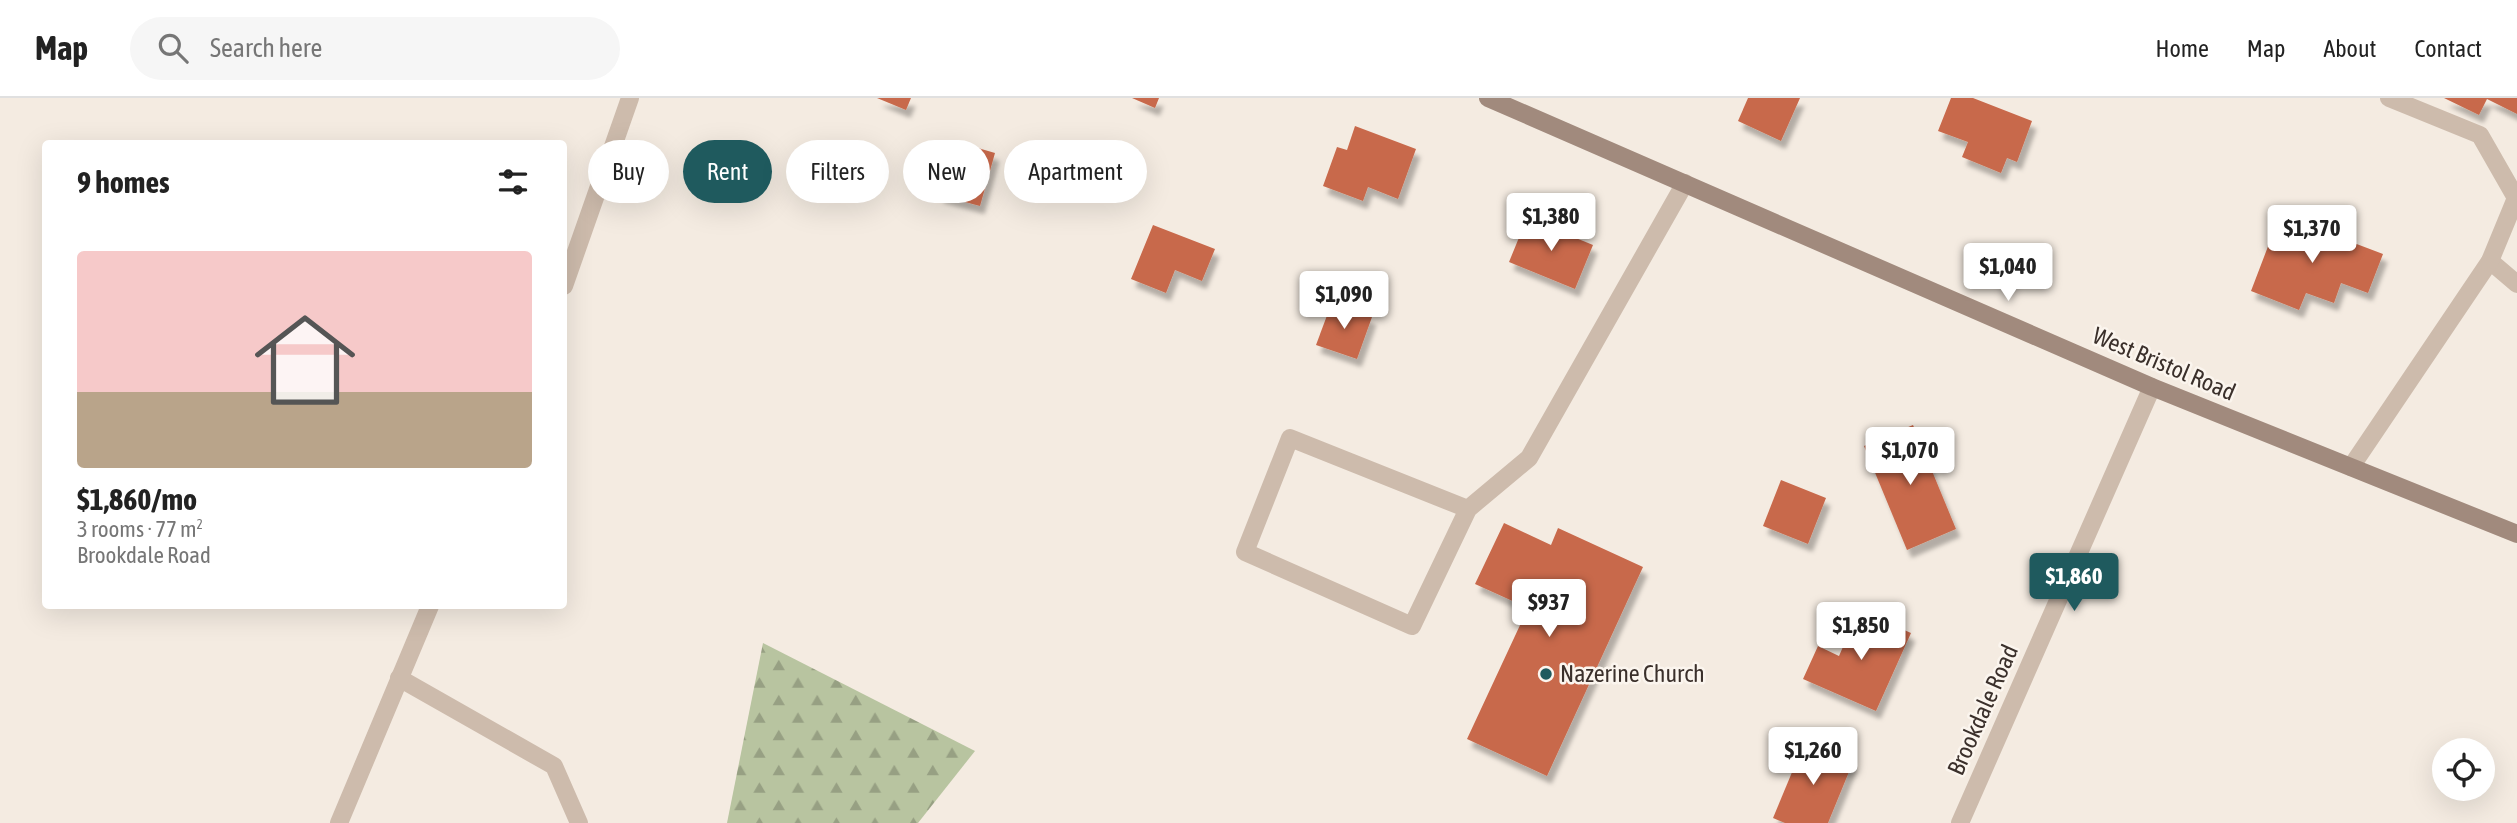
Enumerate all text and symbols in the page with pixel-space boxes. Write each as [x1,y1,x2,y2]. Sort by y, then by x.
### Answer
search box [130,17,620,80]
text: Map [35,29,88,67]
icon: search [154,29,192,67]
text: Search here [210,33,322,63]
text: Home [2155,35,2209,62]
text: Map [2247,35,2285,62]
text: About [2323,35,2376,62]
text: Contact [2414,35,2482,62]
chip: Buy [588,140,669,203]
chip: Rent [683,140,772,203]
chip: Filters [786,140,889,203]
chip: New [903,140,990,203]
chip: Apartment [1004,140,1147,203]
icon: filters [494,163,532,201]
text: 9 homes [77,165,170,199]
pin: $1,380 [1494,194,1608,253]
text: $1,380 [1523,203,1580,229]
pin: $1,370 [2255,206,2369,265]
text: $1,370 [2284,215,2341,241]
pin: $1,040 [1951,244,2065,303]
text: $1,040 [1980,253,2037,279]
pin: $1,090 [1287,272,1401,331]
text: $1,090 [1316,281,1373,307]
icon: home [242,297,368,423]
street label: West Bristol Road [2089,321,2239,406]
pin: $1,070 [1853,428,1967,487]
text: $1,070 [1882,437,1939,463]
text: $1,860/mo [77,482,197,516]
text: 3 rooms · 77 m² [77,516,203,542]
text: Brookdale Road [77,542,211,568]
pin: $1,860 [2017,554,2131,613]
text: $1,860 [2046,563,2103,589]
pin: $937 [1508,580,1590,639]
text: $937 [1528,589,1570,615]
pin: $1,850 [1804,602,1918,662]
text: $1,850 [1833,612,1890,638]
street label: Brookdale Road [1942,640,2023,779]
place label: Nazerine Church [1560,660,1705,687]
marker: Nazerine Church [1538,666,1554,682]
pin: $1,260 [1756,728,1870,787]
text: $1,260 [1785,737,1842,763]
map controls [2432,738,2495,801]
button: locate [2432,738,2495,801]

